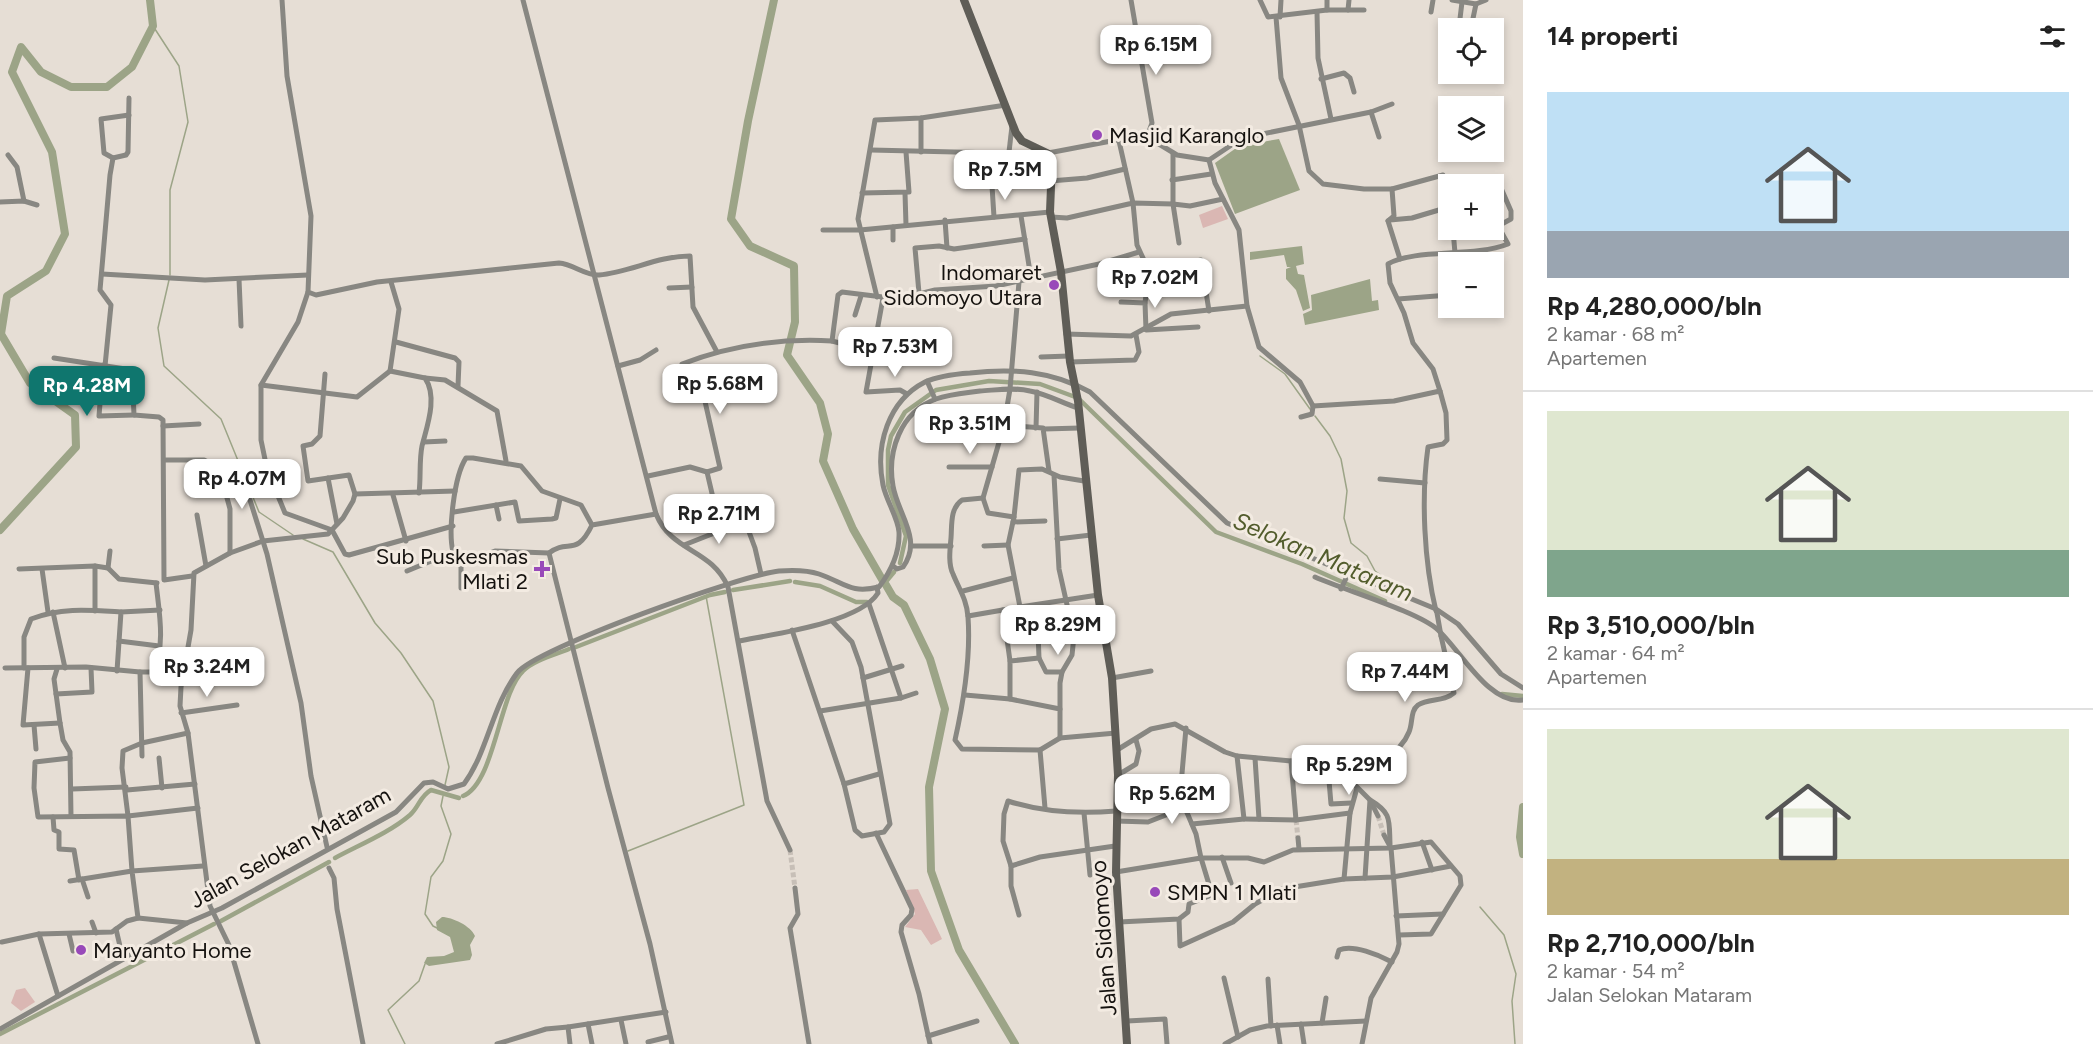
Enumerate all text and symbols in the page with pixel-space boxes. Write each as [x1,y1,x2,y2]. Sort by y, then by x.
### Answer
map controls [1438,18,1504,318]
button: locate [1438,18,1504,84]
text: 14 properti [1547,20,1678,52]
icon: filters [2036,20,2069,53]
pin: Rp 6.15M [1094,25,1218,76]
text: Rp 6.15M [1114,32,1198,56]
button: layers [1438,96,1504,162]
place label: Masjid Karanglo [1109,122,1264,149]
marker: Masjid Karanglo [1090,128,1104,142]
icon: home [1754,131,1862,239]
pin: Rp 7.5M [950,150,1060,201]
text: Rp 7.5M [968,157,1042,181]
button: + [1438,174,1504,240]
button: − [1438,252,1504,318]
pin: Rp 7.02M [1093,258,1217,309]
place label: Indomaret Sidomoyo Utara [883,259,1042,311]
text: Rp 7.02M [1111,265,1199,289]
marker: Indomaret Sidomoyo Utara [1047,278,1061,292]
text: Rp 4,280,000/bln [1547,290,1762,322]
text: 2 kamar · 68 m² [1547,322,1685,346]
pin: Rp 7.53M [833,327,957,378]
text: Rp 7.53M [852,334,938,358]
text: Apartemen [1547,346,1647,370]
pin: Rp 5.68M [658,364,782,415]
pin: Rp 4.28M [25,366,149,417]
text: Rp 5.68M [676,371,764,395]
text: Rp 4.28M [43,373,131,397]
pin: Rp 3.51M [908,404,1032,455]
text: Rp 3.51M [929,411,1011,435]
icon: home [1754,450,1862,558]
pin: Rp 4.07M [180,459,304,510]
text: Rp 4.07M [198,466,286,490]
pin: Rp 2.71M [657,494,781,545]
text: Rp 2.71M [678,501,760,525]
water label: Selokan Mataram [1229,506,1417,607]
place label: Sub Puskesmas Mlati 2 [376,543,528,595]
marker: Sub Puskesmas Mlati 2 [533,560,551,578]
pin: Rp 8.29M [996,605,1120,656]
text: Rp 3,510,000/bln [1547,609,1755,641]
text: Rp 8.29M [1014,612,1102,636]
text: 2 kamar · 64 m² [1547,641,1685,665]
pin: Rp 3.24M [145,647,269,698]
pin: Rp 7.44M [1343,652,1467,703]
text: Rp 3.24M [163,654,251,678]
text: Rp 7.44M [1361,659,1449,683]
text: Apartemen [1547,665,1647,689]
pin: Rp 5.29M [1287,745,1411,796]
text: Rp 5.29M [1306,752,1392,776]
icon: home [1754,768,1862,876]
pin: Rp 5.62M [1110,774,1234,825]
street label: Jalan Selokan Mataram [185,781,395,914]
text: Rp 5.62M [1129,781,1215,805]
street label: Jalan Sidomoyo [1085,859,1122,1017]
place label: SMPN 1 Mlati [1167,879,1297,906]
marker: SMPN 1 Mlati [1148,885,1162,899]
text: Rp 2,710,000/bln [1547,927,1755,959]
place label: Maryanto Home [93,937,252,964]
marker: Maryanto Home [74,943,88,957]
text: 2 kamar · 54 m² [1547,959,1685,983]
text: Jalan Selokan Mataram [1547,983,1752,1007]

